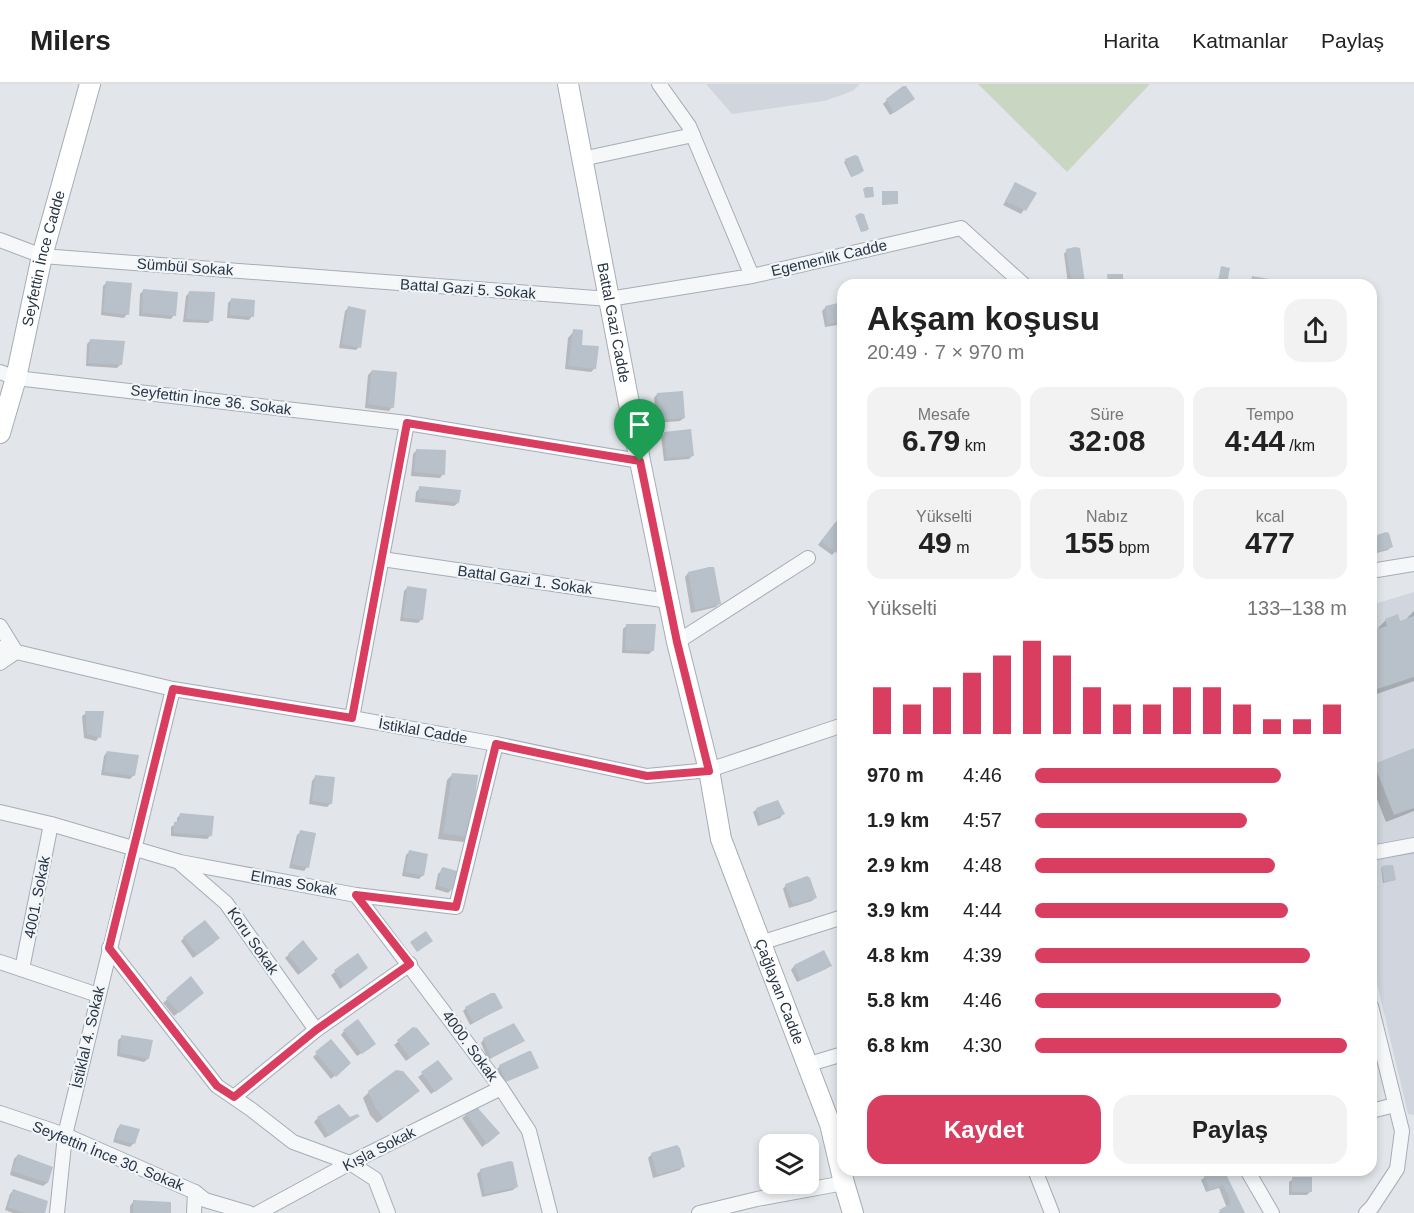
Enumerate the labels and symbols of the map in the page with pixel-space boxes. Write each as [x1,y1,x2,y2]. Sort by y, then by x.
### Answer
street label: Seyfettin İnce Cadde [18,188,68,328]
street label: Egemenlik Cadde [769,236,888,279]
street label: Sümbül Sokak [136,255,234,278]
street label: Battal Gazi Cadde [594,261,634,384]
street label: Battal Gazi 5. Sokak [400,275,537,302]
street label: Seyfettin İnce 36. Sokak [130,381,293,418]
pin [614,399,665,461]
street label: Battal Gazi 1. Sokak [457,562,594,597]
street label: İstiklal Cadde [377,714,469,747]
street label: 4001. Sokak [20,854,53,939]
street label: Elmas Sokak [250,867,339,899]
street label: Koru Sokak [224,904,283,978]
street label: Çağlayan Cadde [752,936,808,1047]
street label: İstiklal 4. Sokak [68,984,108,1090]
street label: 4000. Sokak [439,1007,502,1085]
street label: Seyfettin İnce 30. Sokak [30,1117,187,1194]
street label: Kışla Sokak [340,1123,418,1174]

